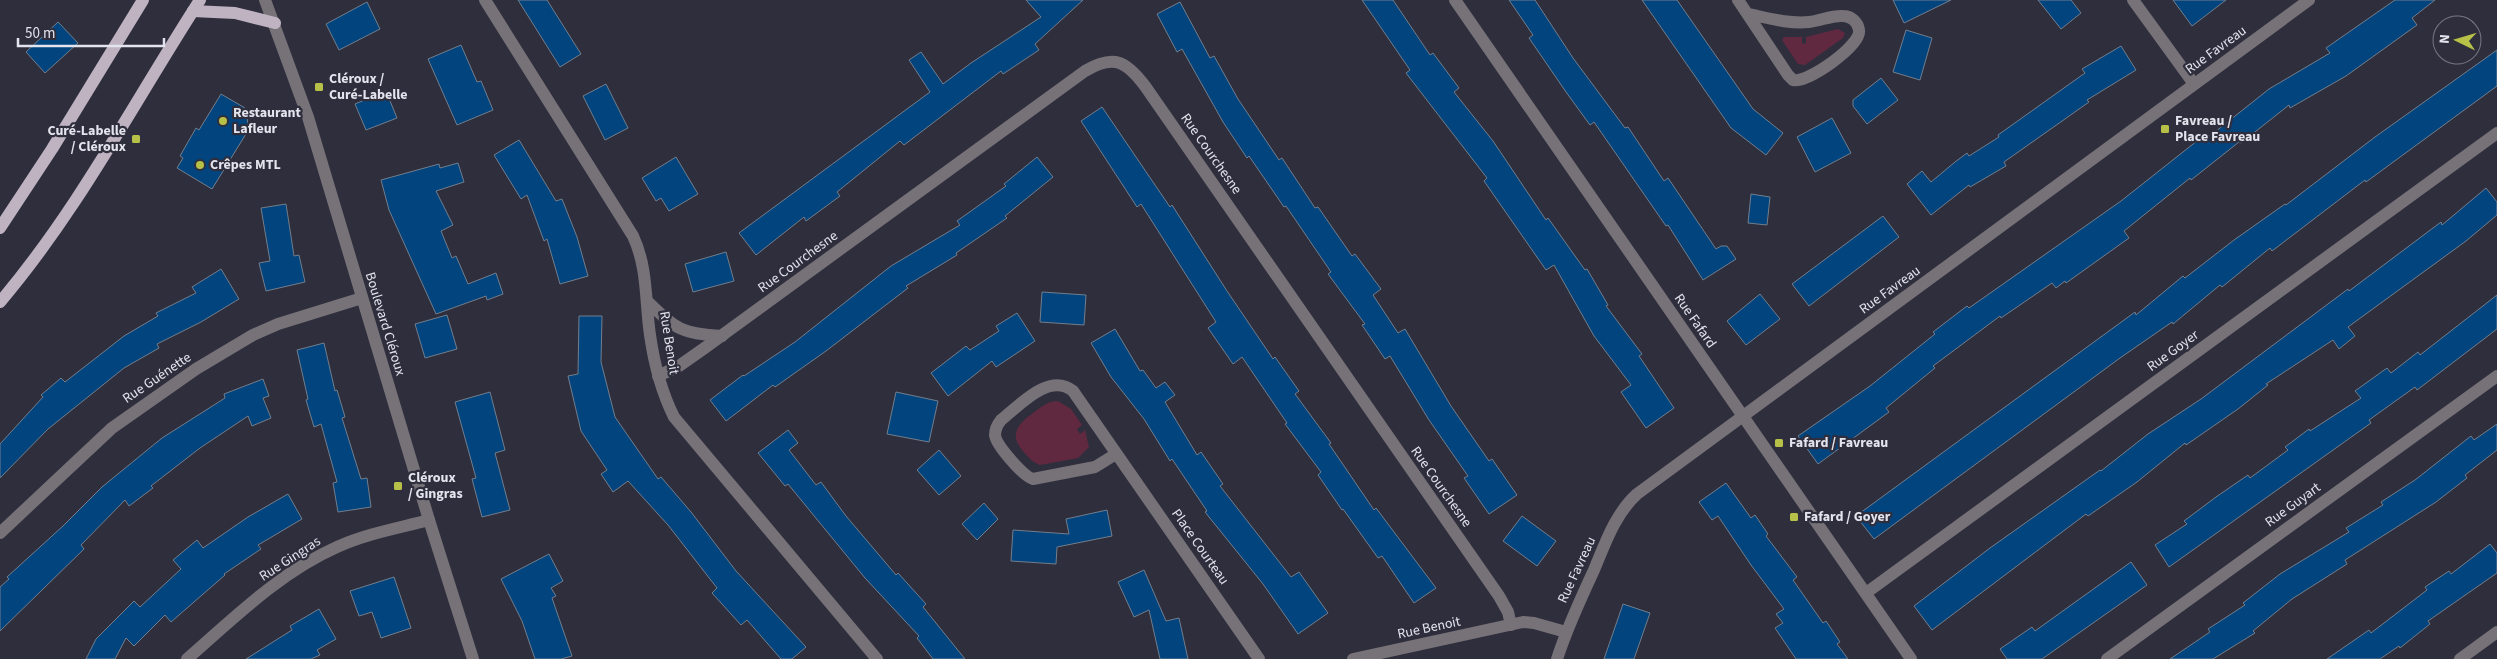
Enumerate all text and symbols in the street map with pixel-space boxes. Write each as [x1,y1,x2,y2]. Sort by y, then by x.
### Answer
scale bar [18,15,164,47]
north arrow [2432,15,2482,65]
street label: Rue Favreau [2181,21,2251,79]
text: 50 m [25,23,55,44]
text: N [2435,33,2455,44]
place label: Cléroux / Curé-Labelle [329,69,408,105]
marker: Cléroux / Curé-Labelle [313,81,325,93]
place label: Restaurant Lafleur [233,103,302,139]
street label: Rue Courchesne [1176,109,1246,199]
place label: Favreau / Place Favreau [2175,111,2260,147]
marker: Restaurant Lafleur [217,115,229,127]
place label: Curé-Labelle / Cléroux [47,121,126,157]
marker: Favreau / Place Favreau [2159,123,2171,135]
marker: Curé-Labelle / Cléroux [130,133,142,145]
place label: Crêpes MTL [210,155,281,175]
marker: Crêpes MTL [194,159,206,171]
street label: Rue Courchesne [754,226,842,298]
street label: Rue Favreau [1855,261,1925,319]
street label: Boulevard Cléroux [360,270,410,379]
street label: Rue Fafard [1669,290,1721,352]
street label: Rue Benoit [654,310,684,376]
street label: Rue Goyer [2143,325,2203,377]
street label: Rue Guénette [119,348,195,408]
place label: Fafard / Favreau [1789,433,1888,453]
marker: Fafard / Favreau [1773,437,1785,449]
street label: Rue Courchesne [1406,442,1476,532]
place label: Cléroux / Gingras [408,468,463,504]
street label: Rue Guyart [2261,478,2325,532]
marker: Cléroux / Gingras [392,480,404,492]
street label: Place Courteau [1166,505,1234,589]
place label: Fafard / Goyer [1804,507,1891,527]
marker: Fafard / Goyer [1788,511,1800,523]
street label: Rue Gingras [255,532,325,586]
street label: Rue Favreau [1553,533,1601,607]
street label: Rue Benoit [1396,612,1463,644]

